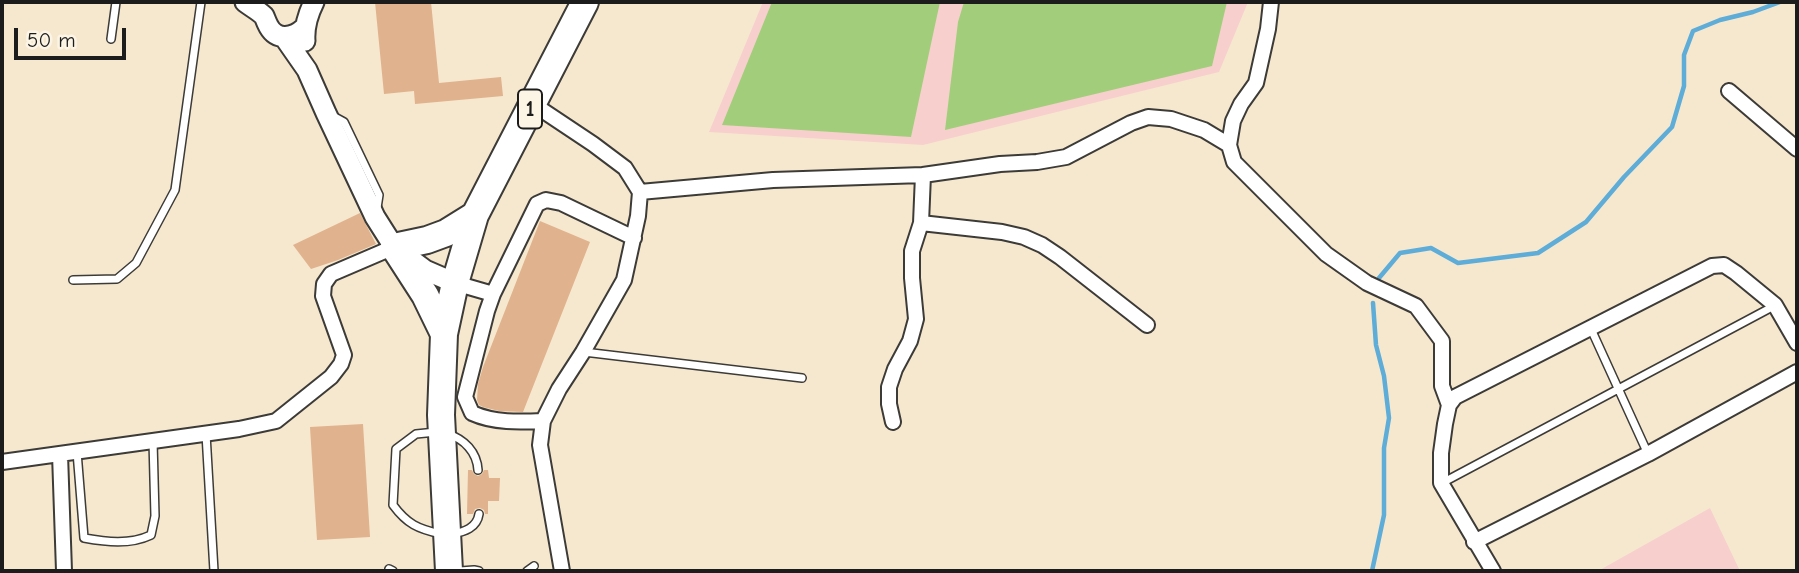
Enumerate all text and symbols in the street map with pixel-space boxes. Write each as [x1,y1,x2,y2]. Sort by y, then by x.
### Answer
scale bar [18,14,130,58]
text: 50 m [27,28,76,52]
road number: 1 [518,90,542,128]

